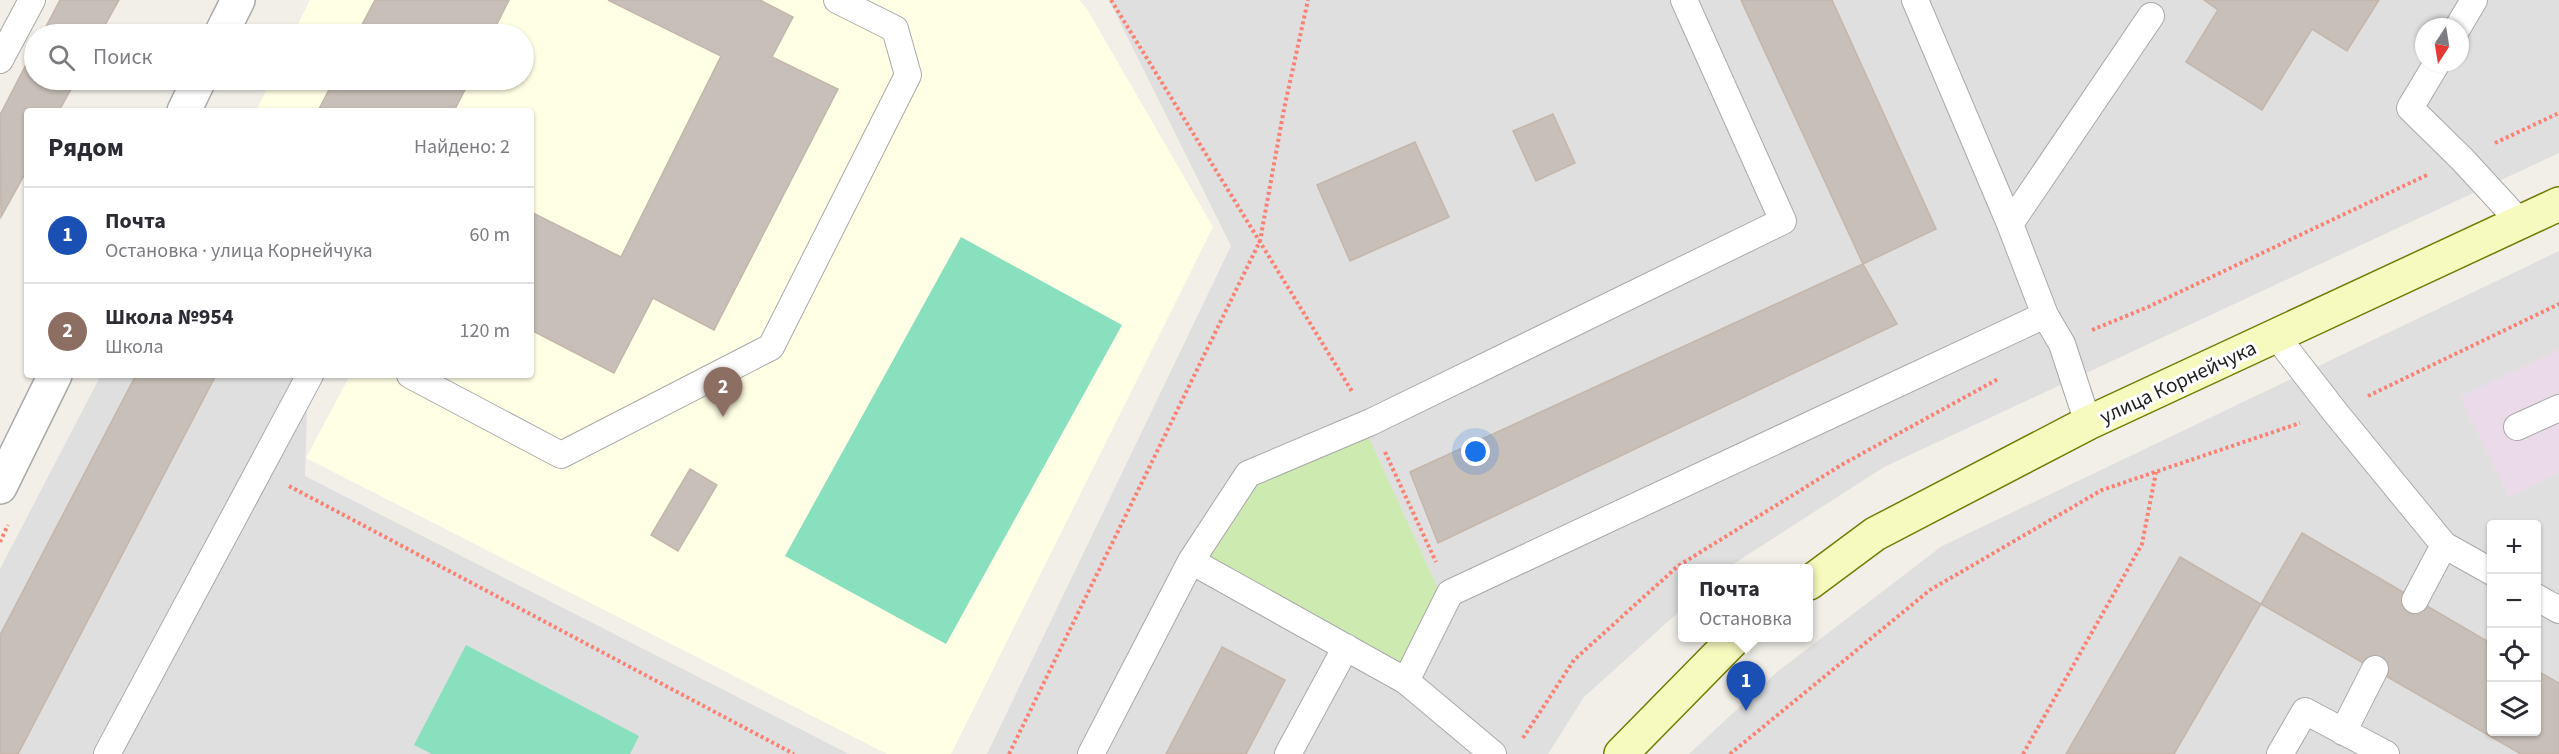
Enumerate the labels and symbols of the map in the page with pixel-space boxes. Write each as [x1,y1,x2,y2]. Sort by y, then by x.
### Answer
north arrow [2415,18,2469,72]
street label: улица Корнейчука [2095,333,2261,431]
pin: 2 [704,368,742,417]
your location [1461,437,1490,466]
pin: 1 [1726,662,1766,711]

